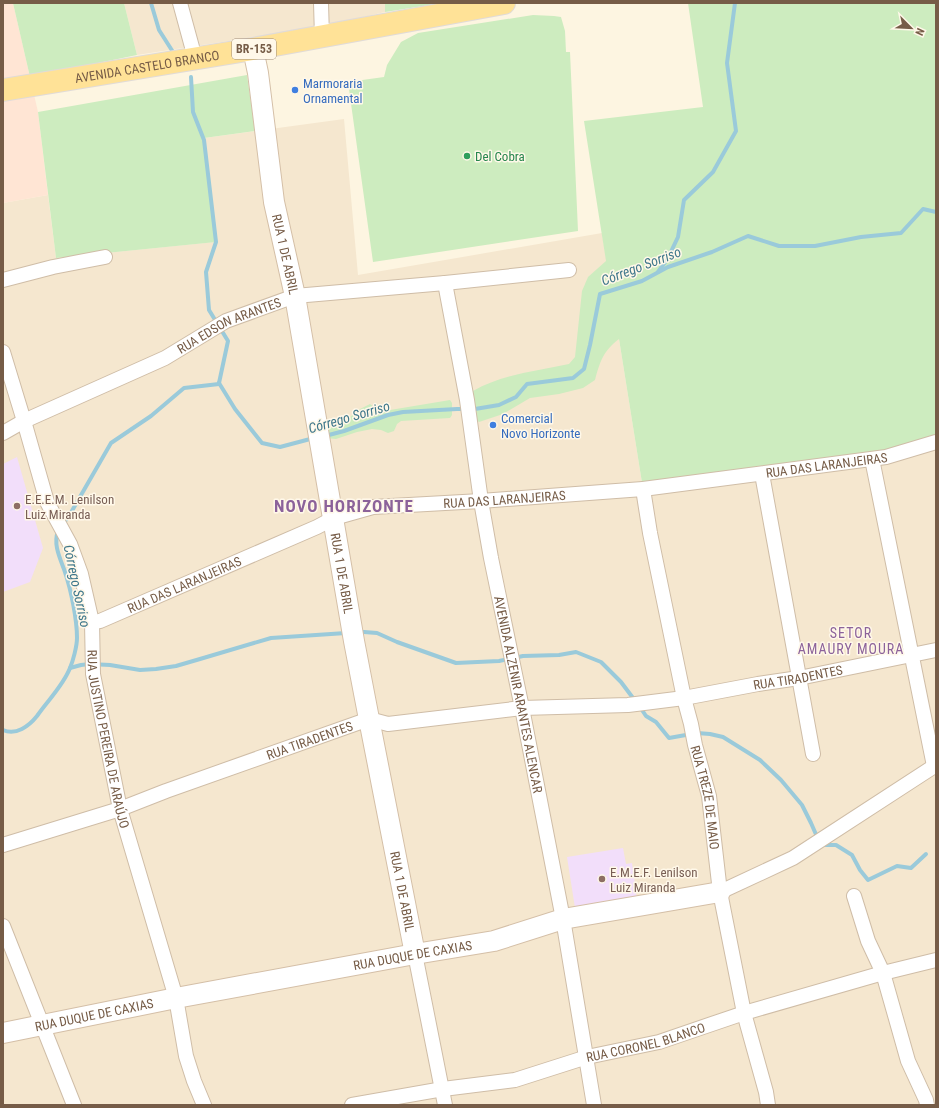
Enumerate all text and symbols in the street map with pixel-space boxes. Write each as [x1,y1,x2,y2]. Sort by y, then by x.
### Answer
north arrow [891,8,931,48]
text: N [912,26,927,38]
road number: BR-153 [232,39,276,59]
street label: AVENIDA CASTELO BRANCO [74,47,221,86]
place label: Marmoraria Ornamental [303,76,363,106]
marker: Marmoraria Ornamental [290,85,300,95]
place label: Del Cobra [475,149,525,164]
marker: Del Cobra [462,151,472,161]
street label: RUA 1 DE ABRIL [269,213,302,296]
water label: Córrego Sorriso [599,243,683,289]
street label: RUA EDSON ARANTES [174,294,283,356]
water label: Córrego Sorriso [306,398,392,436]
place label: Comercial Novo Horizonte [501,411,580,441]
marker: Comercial Novo Horizonte [488,420,498,430]
street label: RUA DAS LARANJEIRAS [765,449,888,480]
street label: RUA DAS LARANJEIRAS [443,487,566,511]
place label: E.E.E.M. Lenilson Luiz Miranda [25,492,114,522]
district label: NOVO HORIZONTE [274,496,414,516]
marker: E.E.E.M. Lenilson Luiz Miranda [12,501,22,511]
street label: RUA 1 DE ABRIL [328,532,357,615]
water label: Córrego Sorriso [60,543,94,629]
street label: RUA DAS LARANJEIRAS [125,553,244,616]
street label: AVENIDA ALZENIR ARANTES ALENCAR [491,594,546,794]
district label: SETOR AMAURY MOURA [798,625,904,657]
street label: RUA JUSTINO PEREIRA DE ARAÚJO [85,650,133,830]
street label: RUA TIRADENTES [752,662,844,692]
street label: RUA TIRADENTES [264,718,355,762]
street label: RUA TREZE DE MAIO [688,744,723,851]
street label: RUA 1 DE ABRIL [388,850,418,933]
place label: E.M.E.F. Lenilson Luiz Miranda [610,865,698,895]
marker: E.M.E.F. Lenilson Luiz Miranda [597,874,607,884]
street label: RUA DUQUE DE CAXIAS [352,937,473,973]
street label: RUA DUQUE DE CAXIAS [34,995,155,1034]
street label: RUA CORONEL BLANCO [585,1019,707,1064]

